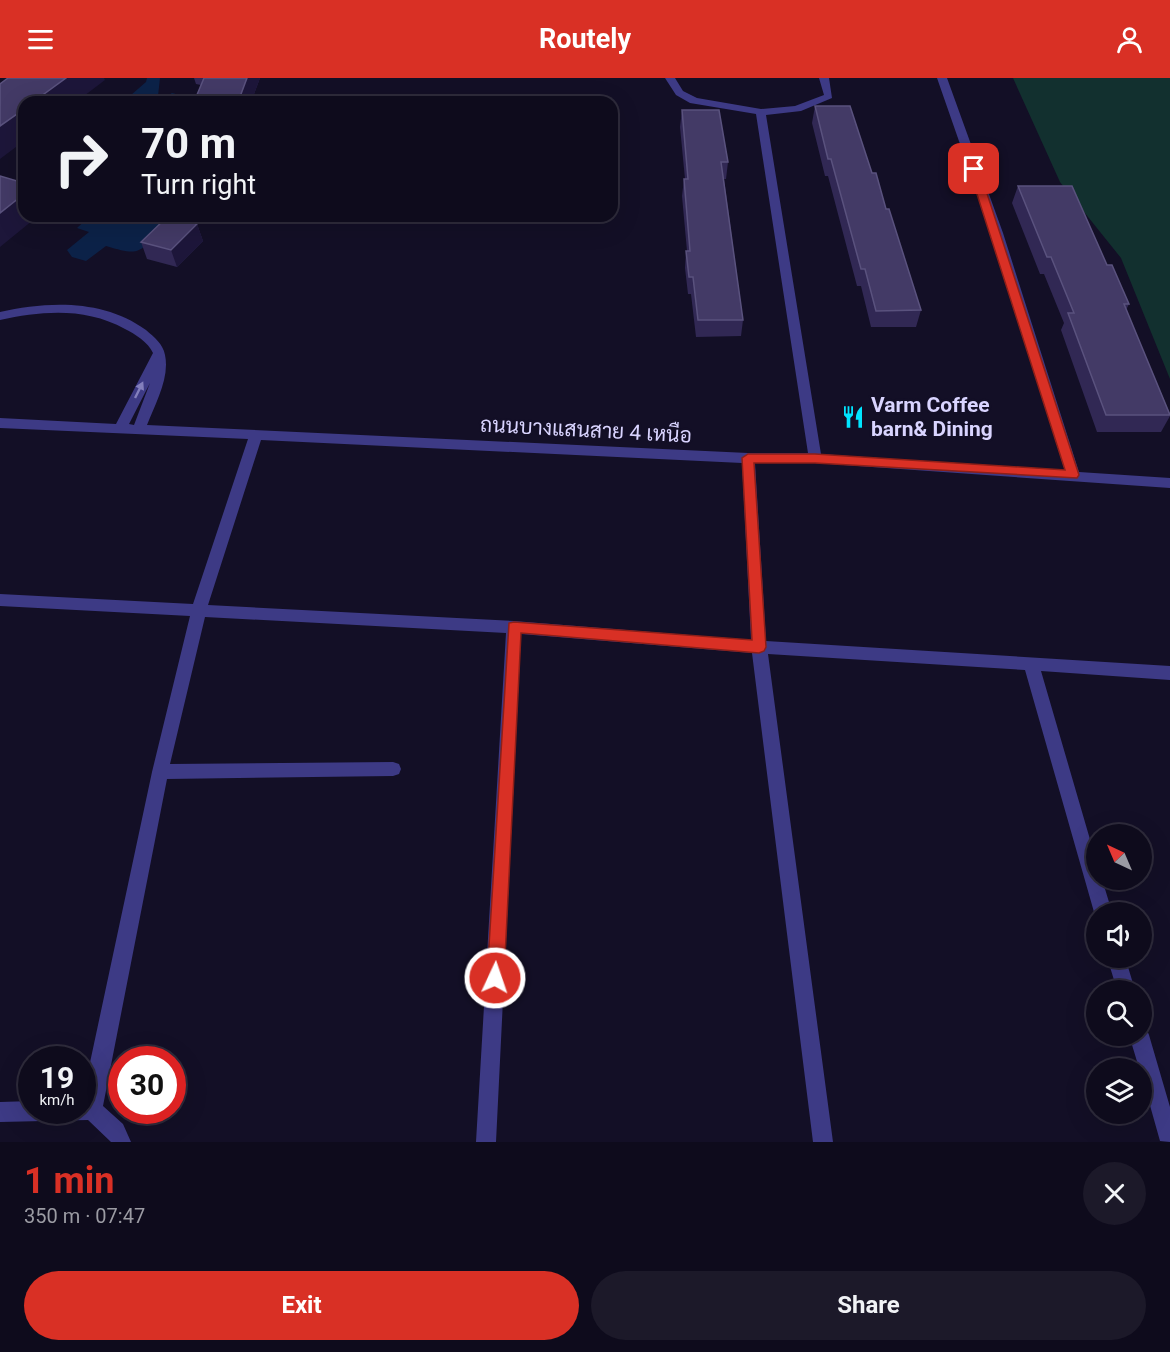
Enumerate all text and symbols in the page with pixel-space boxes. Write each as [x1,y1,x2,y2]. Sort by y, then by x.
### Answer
icon: menu [24,23,57,56]
text: Routely [539,23,631,55]
icon: person [1113,23,1146,56]
text: 70 m [141,119,236,168]
icon: right [42,120,120,198]
pin [948,143,999,194]
icon: arrive [957,152,990,185]
text: Turn right [141,169,256,201]
one-way arrow [134,381,143,398]
place label: Varm Coffee barn& Dining [871,393,993,441]
restaurant icon: Varm Coffee barn& Dining [840,404,866,430]
street label: ถนนบางแสนสาย 4 เหนือ [479,410,693,448]
north arrow [1086,824,1152,890]
map controls [1086,824,1152,1124]
button: sound [1086,902,1152,968]
position arrow [463,946,527,1010]
button: search [1086,980,1152,1046]
speed limit sign: 30 [108,1046,186,1124]
button: layers [1086,1058,1152,1124]
text: 19 [40,1060,74,1095]
text: km/h [39,1091,75,1109]
text: 1 min [24,1160,115,1202]
button: close [1083,1162,1146,1225]
text: 350 m · 07:47 [24,1204,145,1228]
button: Exit [24,1271,579,1340]
button: Share [591,1271,1146,1340]

